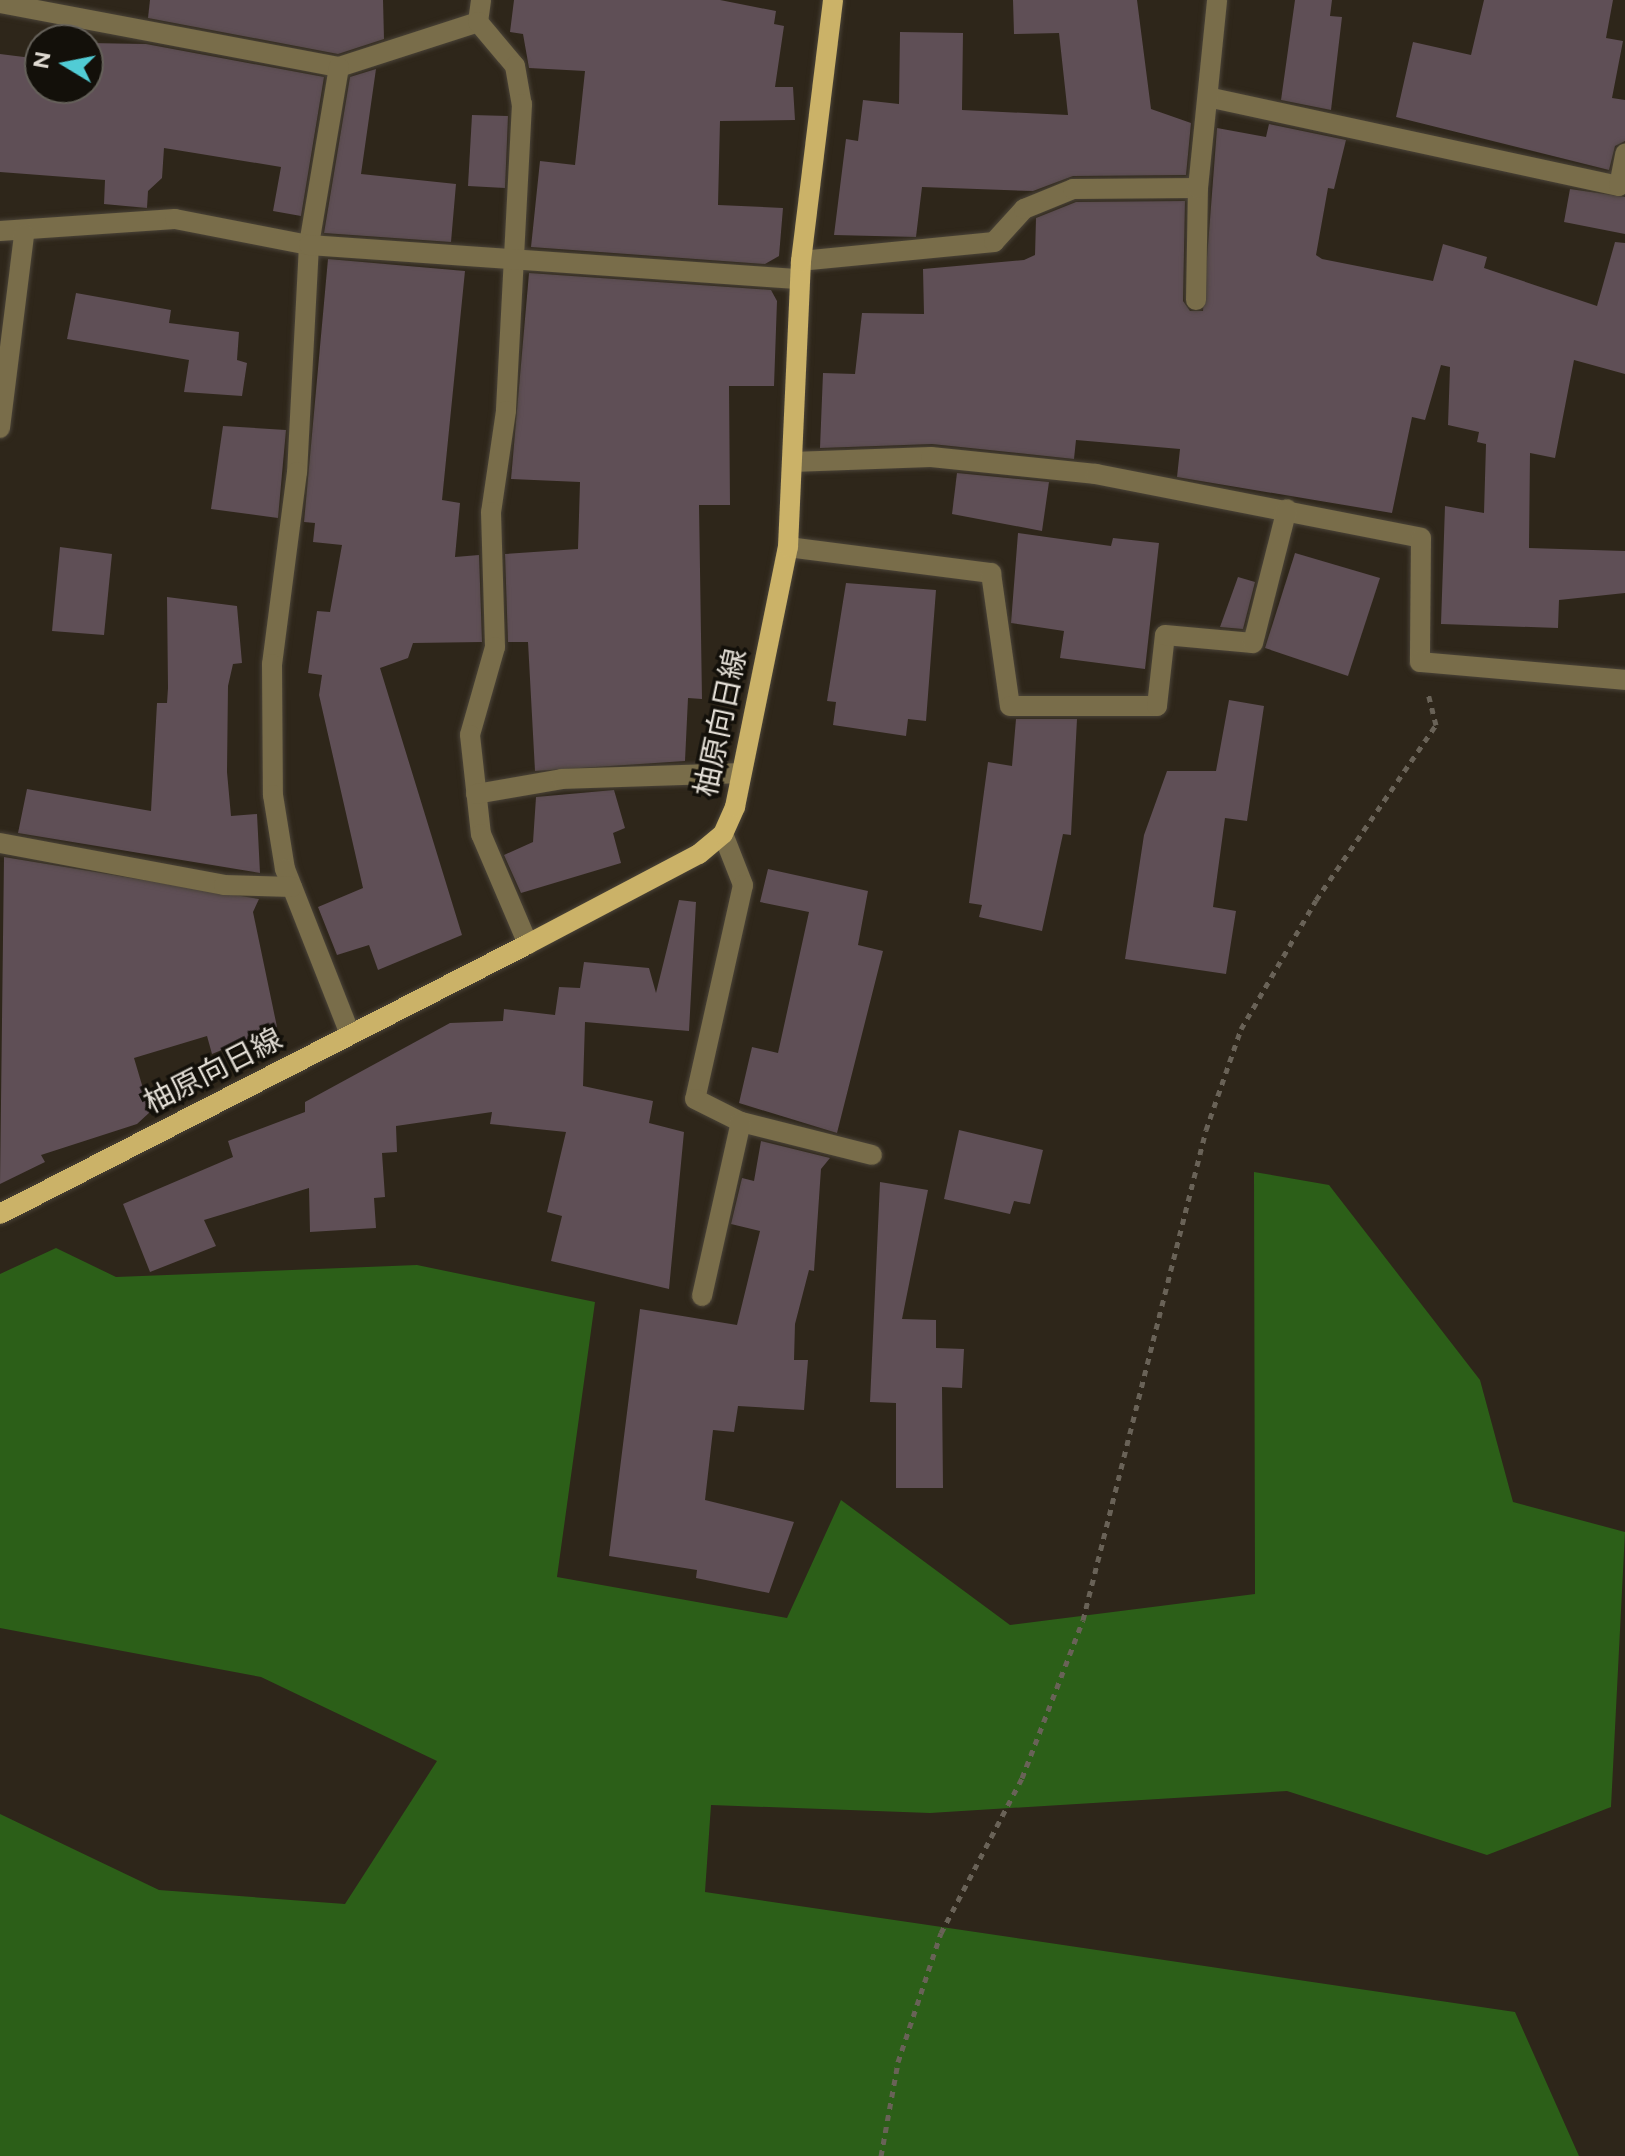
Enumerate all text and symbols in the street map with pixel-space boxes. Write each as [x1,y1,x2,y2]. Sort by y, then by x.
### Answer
north arrow [24,24,104,104]
text: N [27,49,57,71]
street label: 柚原向日線 [688,646,754,800]
street label: 柚原向日線 [138,1021,288,1121]

